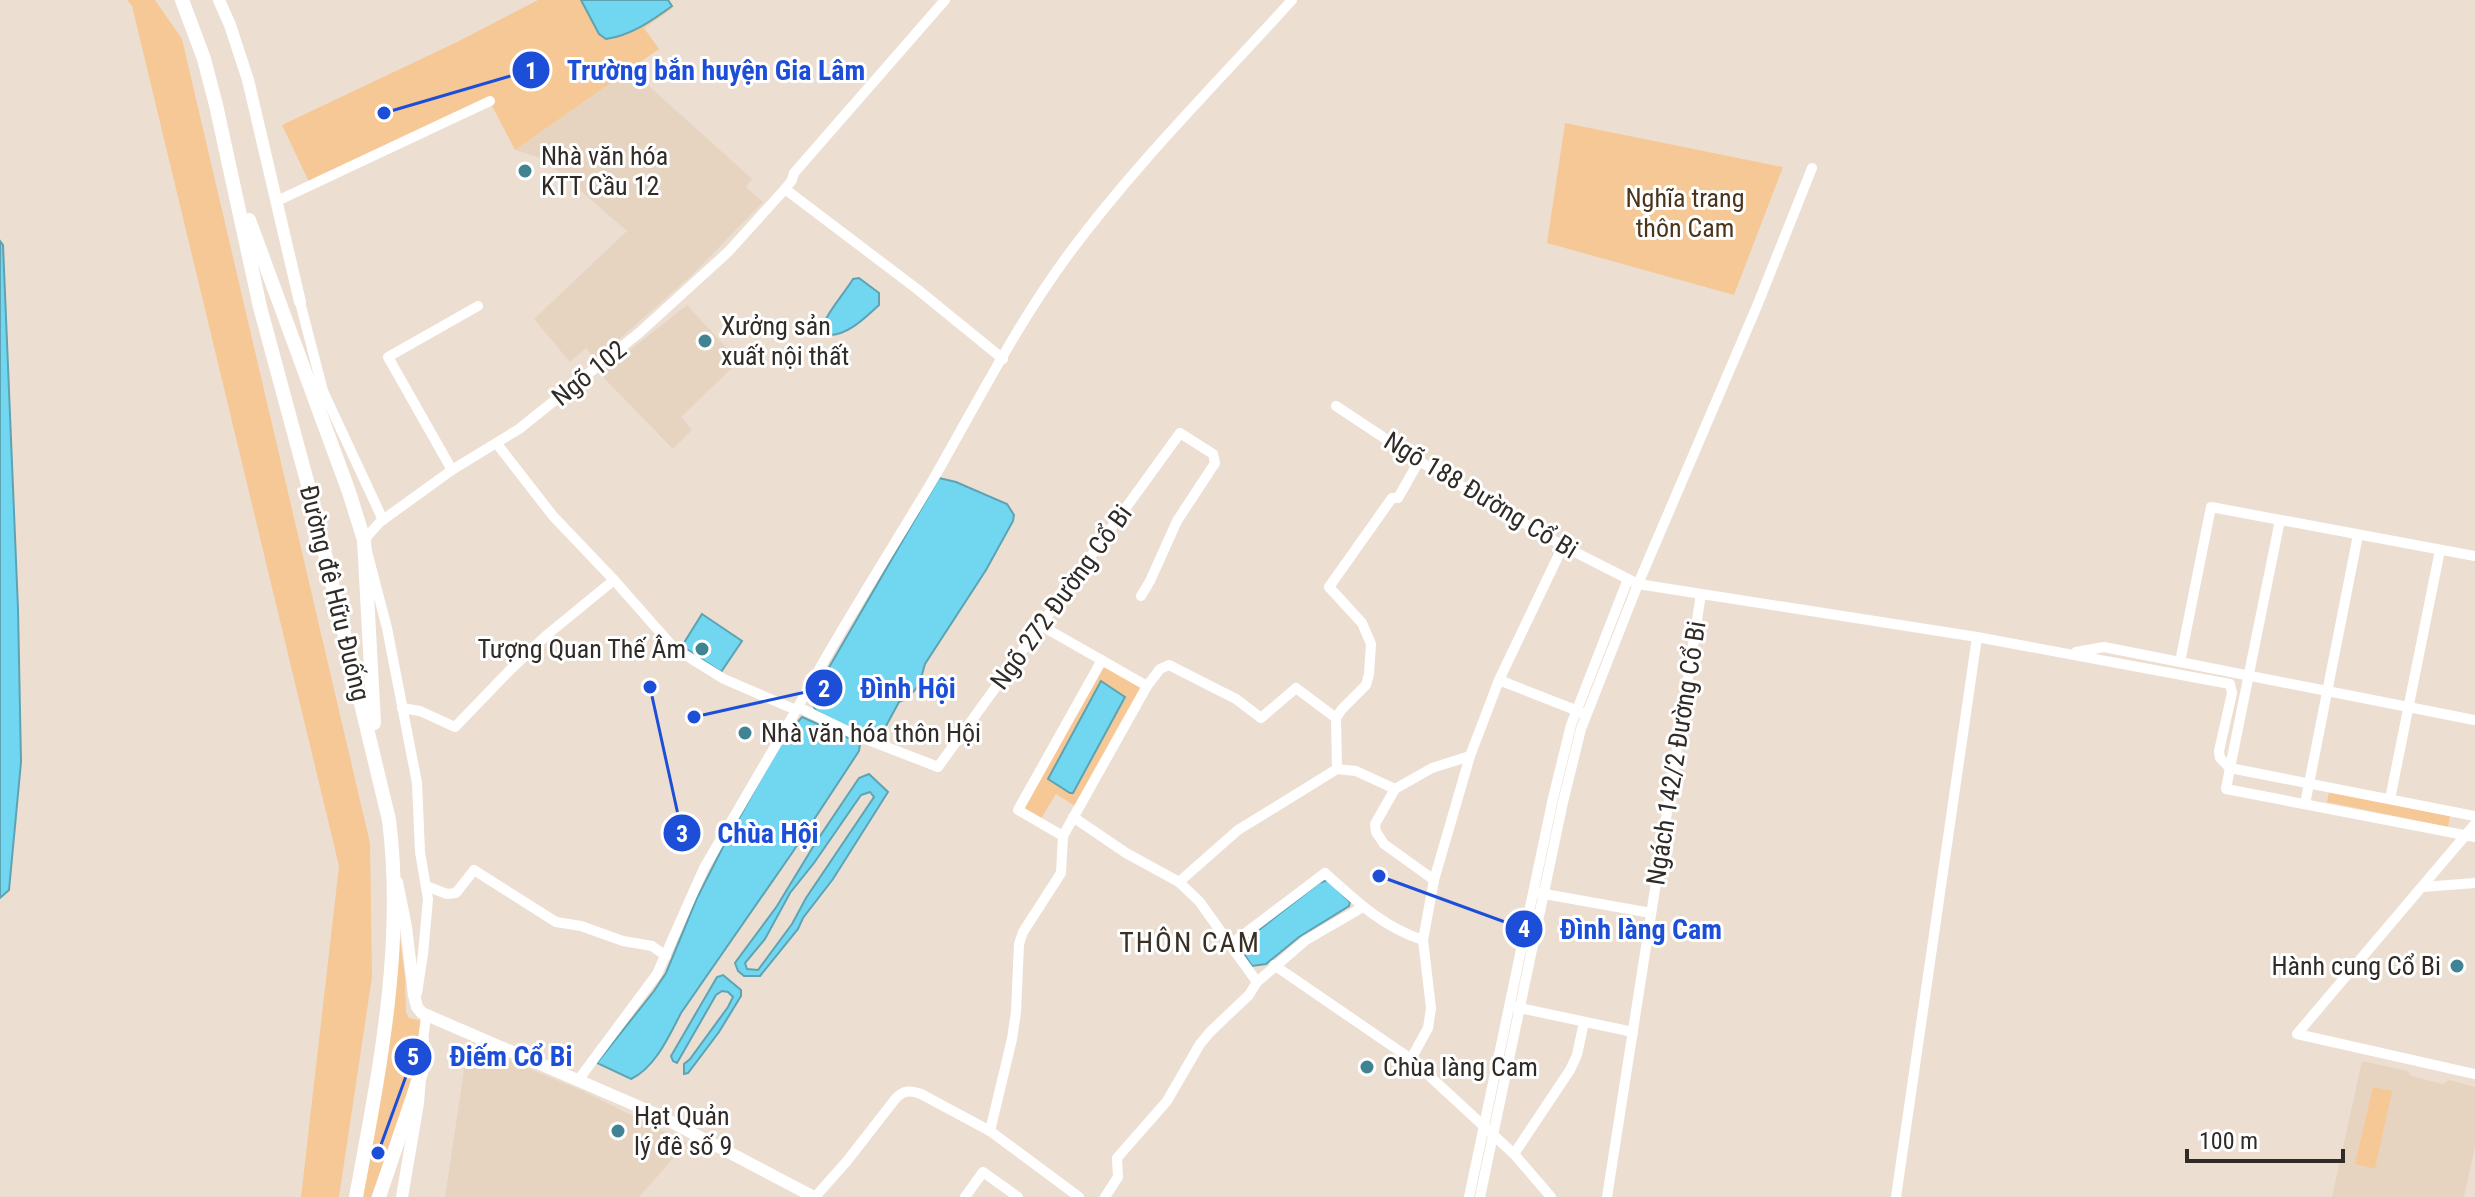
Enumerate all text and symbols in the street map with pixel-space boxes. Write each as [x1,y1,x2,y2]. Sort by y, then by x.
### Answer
callout: Trường bắn huyện Gia Lâm [511,44,882,96]
text: Trường bắn huyện Gia Lâm [567,54,865,87]
text: 1 [525,57,537,85]
place label: Nhà văn hóa KTT Cầu 12 [541,141,668,201]
marker: Nhà văn hóa KTT Cầu 12 [516,162,534,180]
park label: Nghĩa trang thôn Cam [1625,183,1745,243]
place label: Xưởng sản xuất nội thất [721,311,849,371]
marker: Xưởng sản xuất nội thất [696,332,714,350]
street label: Ngõ 102 [546,334,632,412]
street label: Ngõ 188 Đường Cổ Bi [1379,425,1583,565]
street label: Đường đê Hữu Đuống [294,482,376,704]
street label: Ngõ 272 Đường Cổ Bi [984,499,1138,695]
street label: Ngách 142/2 Đường Cổ Bi [1640,619,1712,887]
place label: Tượng Quan Thế Âm [477,634,686,664]
marker: Tượng Quan Thế Âm [693,640,711,658]
callout: Đình Hội [804,662,972,714]
text: Đình Hội [860,672,956,705]
text: 2 [818,675,830,703]
place label: Nhà văn hóa thôn Hội [761,718,981,748]
marker: Nhà văn hóa thôn Hội [736,724,754,742]
callout: Chùa Hội [662,807,835,859]
text: Chùa Hội [717,817,819,850]
text: 3 [676,820,688,848]
callout: Đình làng Cam [1504,903,1738,955]
text: Đình làng Cam [1560,913,1722,946]
text: 4 [1518,915,1530,943]
district label: THÔN CAM [1119,926,1261,959]
place label: Hành cung Cổ Bi [2271,951,2441,981]
marker: Hành cung Cổ Bi [2448,957,2466,975]
callout: Điếm Cổ Bi [393,1031,588,1083]
text: Điếm Cổ Bi [449,1040,573,1073]
text: 5 [407,1043,419,1071]
place label: Chùa làng Cam [1383,1052,1538,1082]
marker: Chùa làng Cam [1358,1058,1376,1076]
place label: Hạt Quản lý đê số 9 [634,1101,732,1161]
scale bar [2187,1113,2343,1163]
marker: Hạt Quản lý đê số 9 [609,1122,627,1140]
text: 100 m [2199,1127,2258,1155]

